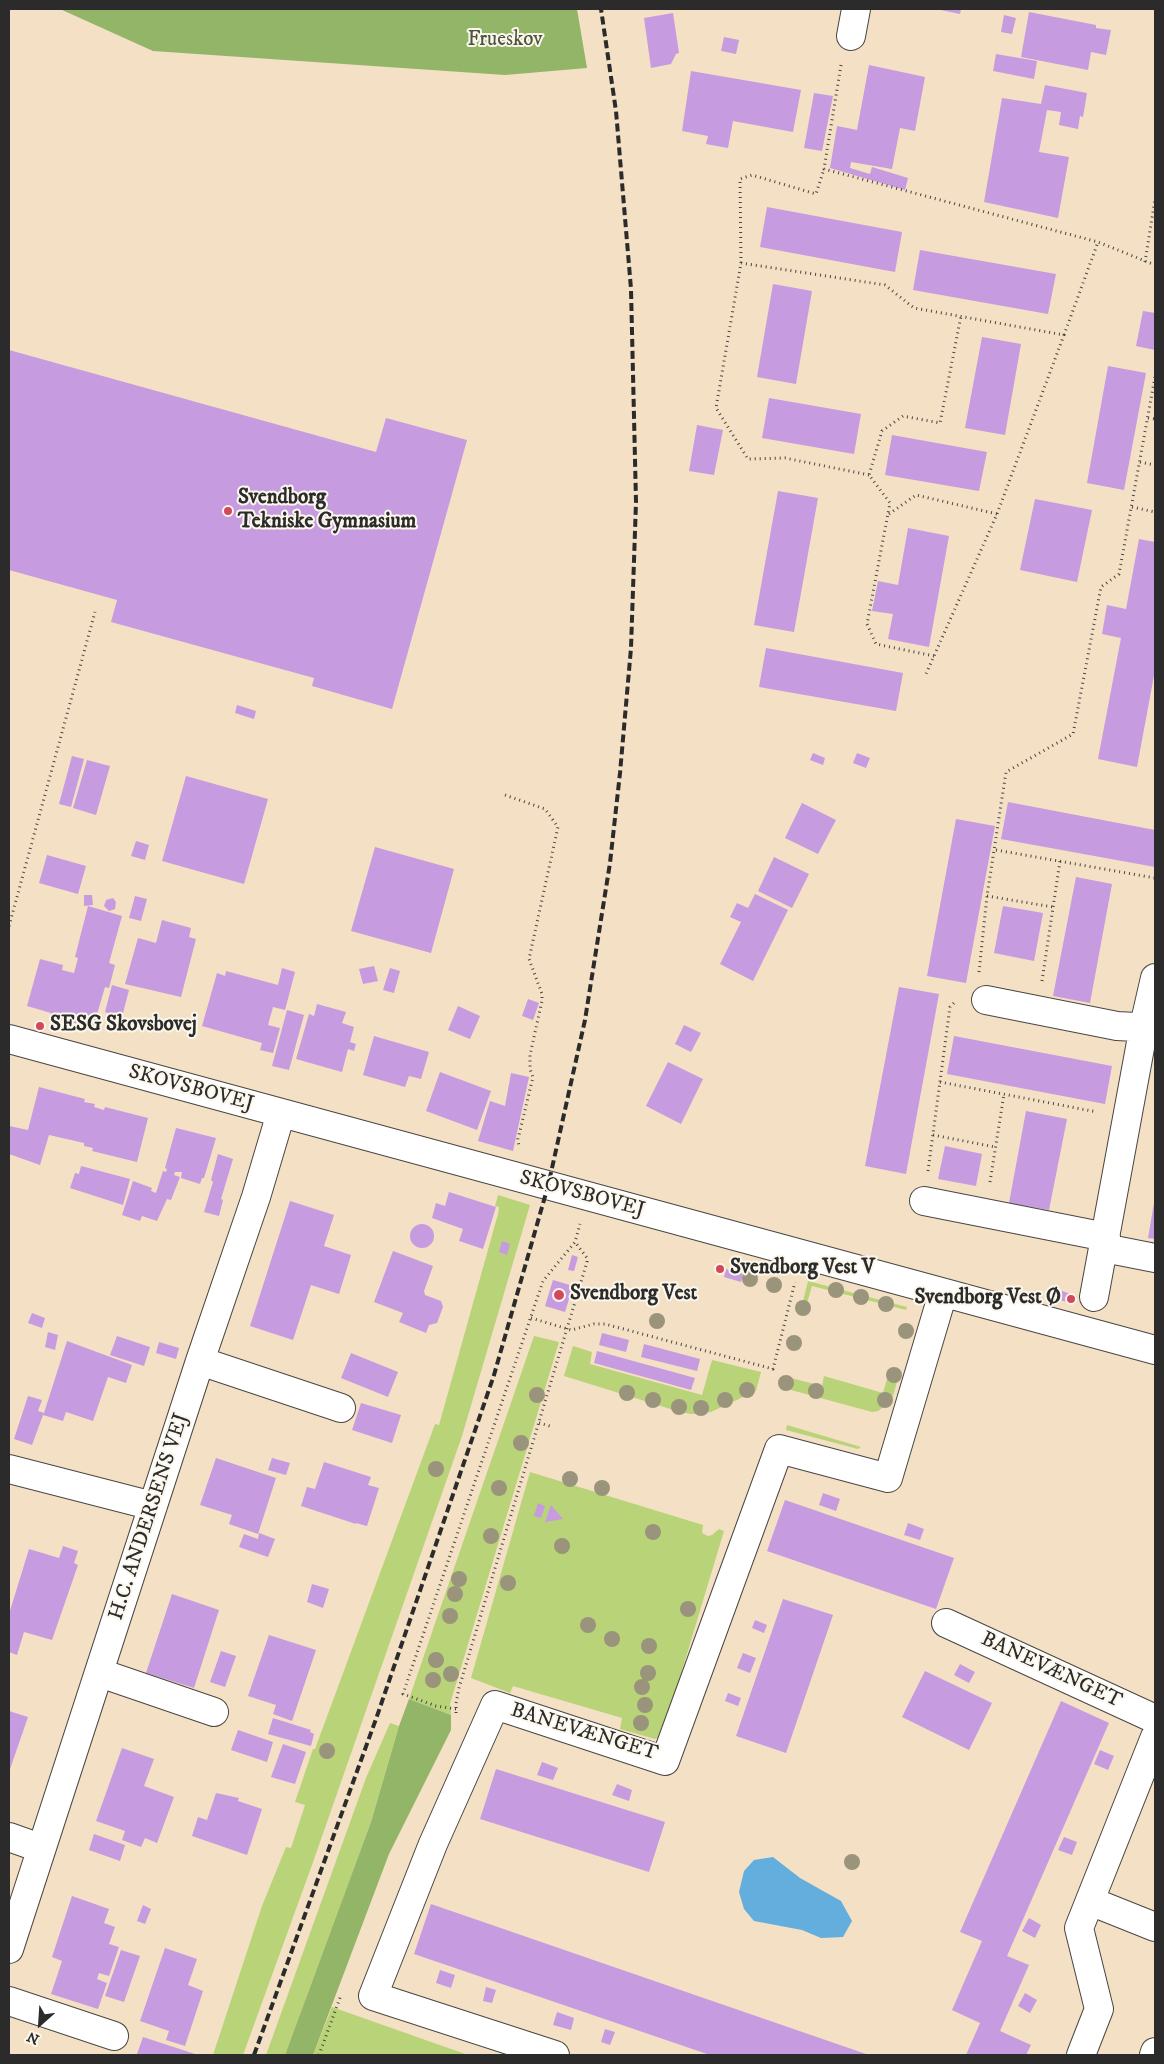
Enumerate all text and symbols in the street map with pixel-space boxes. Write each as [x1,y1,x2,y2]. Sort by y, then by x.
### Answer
park label: Frueskov [467,28,543,54]
place label: Svendborg Tekniske Gymnasium [238,486,416,536]
marker: Svendborg Tekniske Gymnasium [222,505,234,517]
place label: SESG Skovsbovej [50,1013,197,1039]
marker: SESG Skovsbovej [34,1020,46,1032]
street label: SKOVSBOVEJ [126,1060,256,1118]
street label: SKOVSBOVEJ [517,1166,647,1224]
place label: Svendborg Vest V [730,1256,875,1282]
marker: Svendborg Vest V [714,1263,726,1275]
place label: Svendborg Vest [570,1282,697,1308]
place label: Svendborg Vest Ø [914,1286,1061,1312]
marker: Svendborg Vest [552,1288,566,1302]
marker: Svendborg Vest Ø [1065,1293,1077,1305]
street label: H.C. ANDERSENS VEJ [105,1411,195,1623]
street label: BANEVÆNGET [977,1627,1125,1715]
street label: BANEVÆNGET [507,1699,661,1767]
north arrow [15,1999,65,2049]
text: N [24,2027,43,2048]

